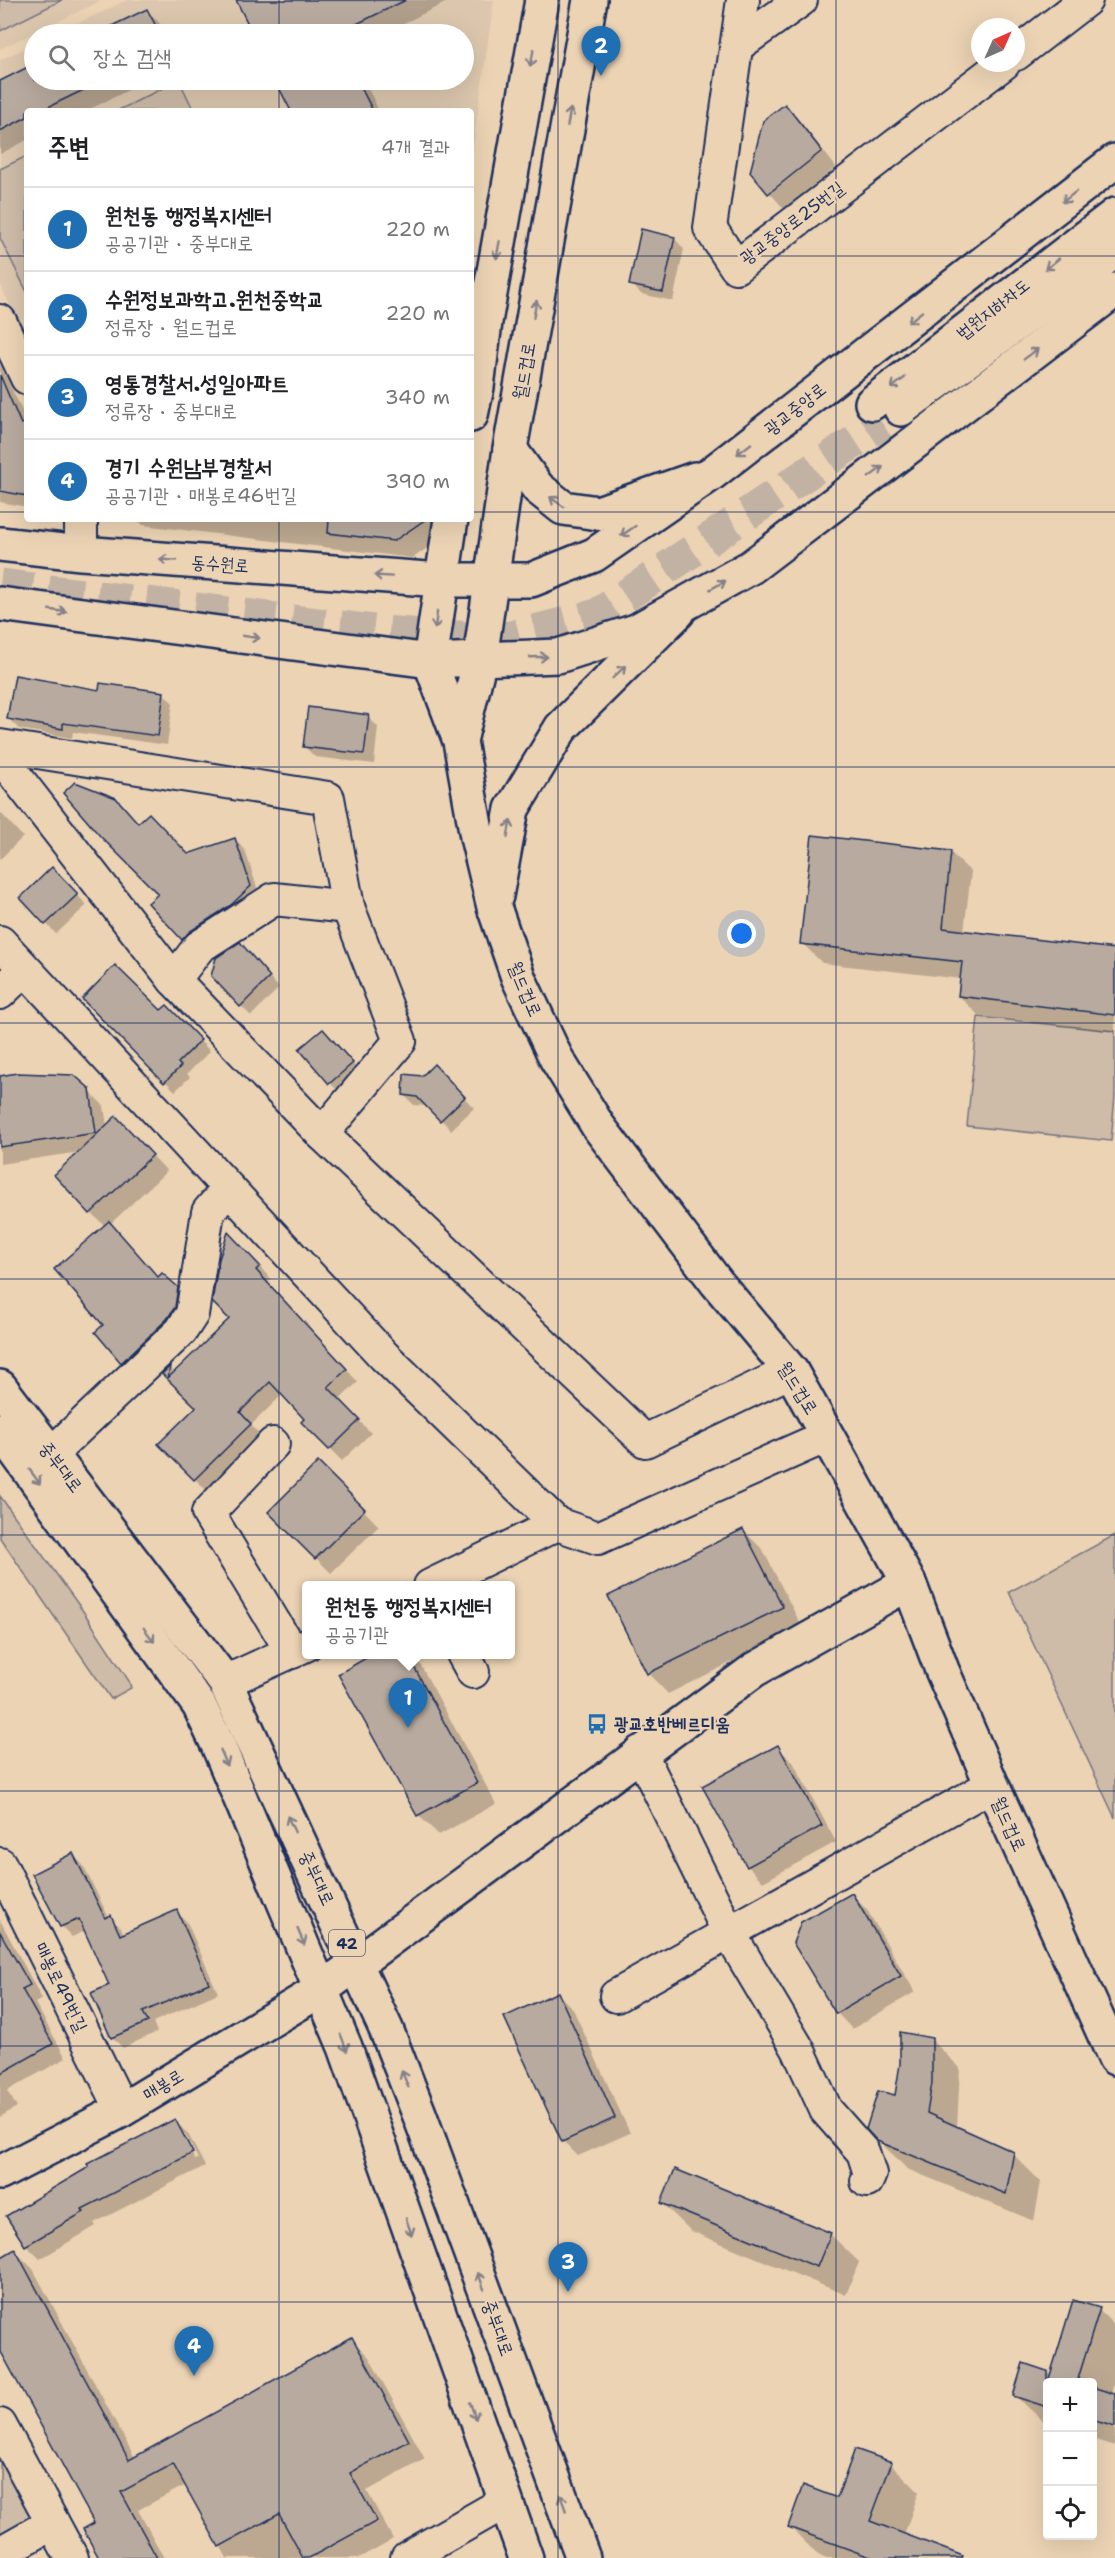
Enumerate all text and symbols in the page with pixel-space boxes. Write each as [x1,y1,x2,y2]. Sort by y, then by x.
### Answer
north arrow [971,18,1025,72]
search box [24,24,474,90]
pin: 2 [582,26,620,76]
icon: search [45,41,78,74]
text: 장소 검색 [93,43,171,72]
one-way arrow [526,47,537,67]
one-way arrow [564,108,575,127]
text: 주변 [48,129,90,164]
text: 4개 결과 [381,134,450,160]
street label: 광교중앙로25번길 [735,176,849,270]
one-way arrow [1061,191,1077,204]
text: 원천동 행정복지센터 [105,201,272,230]
text: 1 [63,216,72,242]
text: 220 m [386,216,450,242]
text: 공공기관 · 중부대로 [105,230,253,256]
one-way arrow [492,239,503,259]
one-way arrow [1044,257,1060,270]
street label: 법원지하차도 [951,273,1035,345]
text: 수원정보과학고.원천중학교 [105,285,324,314]
text: 2 [61,300,75,326]
text: 220 m [386,300,450,326]
one-way arrow [529,300,540,319]
one-way arrow [907,310,923,323]
text: 정류장 · 월드컵로 [105,314,237,340]
street label: 월드컵로 [507,340,541,402]
one-way arrow [1023,347,1039,360]
text: 영통경찰서.성일아파트 [105,369,289,398]
street label: 광교중앙로 [759,377,831,441]
one-way arrow [890,377,906,390]
text: 3 [61,384,75,410]
text: 340 m [385,384,450,410]
text: 정류장 · 중부대로 [105,398,237,424]
one-way arrow [736,442,752,455]
text: 경기 수원남부경찰서 [105,453,272,482]
one-way arrow [868,465,884,478]
text: 4 [61,468,75,494]
text: 390 m [385,468,450,494]
text: 공공기관 · 매봉로46번길 [105,482,297,508]
one-way arrow [549,496,565,508]
one-way arrow [621,525,637,537]
street label: 동수원로 [190,550,250,578]
one-way arrow [158,554,178,565]
one-way arrow [373,570,393,581]
one-way arrow [709,579,726,591]
one-way arrow [48,606,67,617]
one-way arrow [430,610,441,630]
one-way arrow [241,632,261,643]
one-way arrow [528,651,548,662]
one-way arrow [611,665,626,679]
one-way arrow [503,819,514,839]
your location [727,919,756,948]
street label: 월드컵로 [503,958,547,1020]
street label: 월드컵로 [772,1357,824,1419]
street label: 중부대로 [34,1437,88,1497]
one-way arrow [28,1469,41,1485]
popup [302,1581,515,1659]
text: 원천동 행정복지센터 [325,1592,492,1621]
text: 공공기관 [325,1621,389,1647]
one-way arrow [143,1627,155,1643]
pin: 1 [388,1678,428,1728]
bus stop icon: 광교호반베르디움 [585,1712,609,1736]
place label: 광교호반베르디움 [614,1712,730,1736]
one-way arrow [219,1748,230,1767]
street label: 월드컵로 [986,1793,1032,1855]
one-way arrow [285,1815,297,1833]
street label: 중부대로 [294,1847,340,1909]
one-way arrow [295,1928,307,1946]
road number: 42 [329,1930,365,1956]
street label: 매봉로49번길 [29,1938,93,2036]
one-way arrow [339,2033,350,2052]
street label: 매봉로 [138,2064,188,2106]
one-way arrow [399,2070,410,2088]
one-way arrow [404,2217,415,2236]
pin: 3 [548,2242,588,2292]
one-way arrow [475,2272,486,2291]
street label: 중부대로 [477,2297,519,2359]
pin: 4 [174,2326,214,2376]
map controls [1043,2378,1097,2540]
button: + [1043,2378,1097,2432]
one-way arrow [469,2401,480,2420]
button: − [1043,2432,1097,2486]
button: locate [1043,2486,1097,2540]
one-way arrow [557,2494,568,2513]

